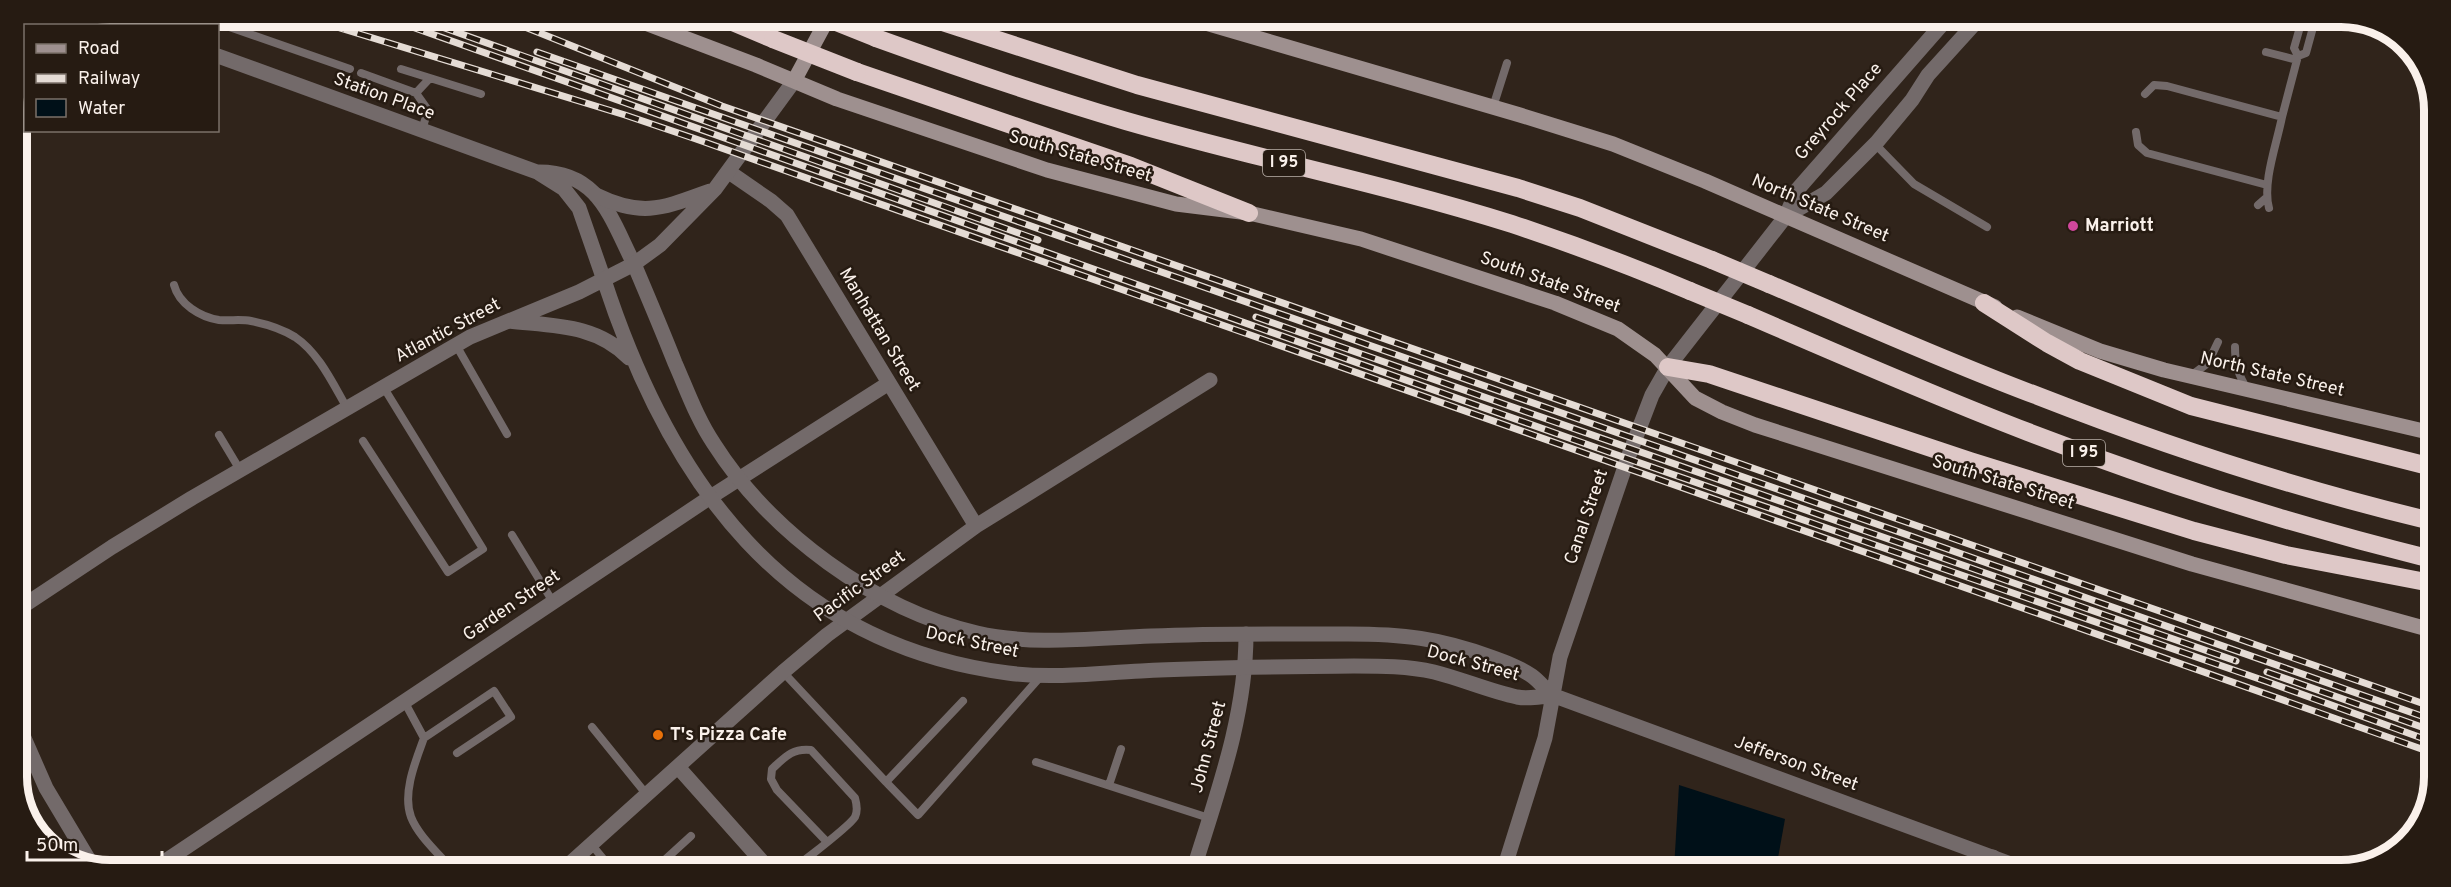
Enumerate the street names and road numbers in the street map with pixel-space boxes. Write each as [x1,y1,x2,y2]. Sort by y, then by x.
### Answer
street label: Greyrock Place [1790,58,1888,166]
street label: Station Place [330,68,438,126]
street label: South State Street [1006,126,1154,188]
road number: I 95 [1263,150,1305,176]
street label: North State Street [1748,170,1892,248]
street label: South State Street [1477,247,1623,319]
street label: Manhattan Street [833,264,925,396]
street label: Atlantic Street [391,293,505,369]
street label: North State Street [2198,347,2346,403]
road number: I 95 [2063,440,2105,466]
street label: South State Street [1929,450,2077,516]
street label: Canal Street [1560,466,1614,568]
street label: Pacific Street [810,546,910,628]
street label: Garden Street [459,565,565,647]
street label: Dock Street [923,622,1021,664]
street label: Dock Street [1424,641,1522,687]
street label: John Street [1186,699,1232,795]
street label: Jefferson Street [1731,731,1861,797]

